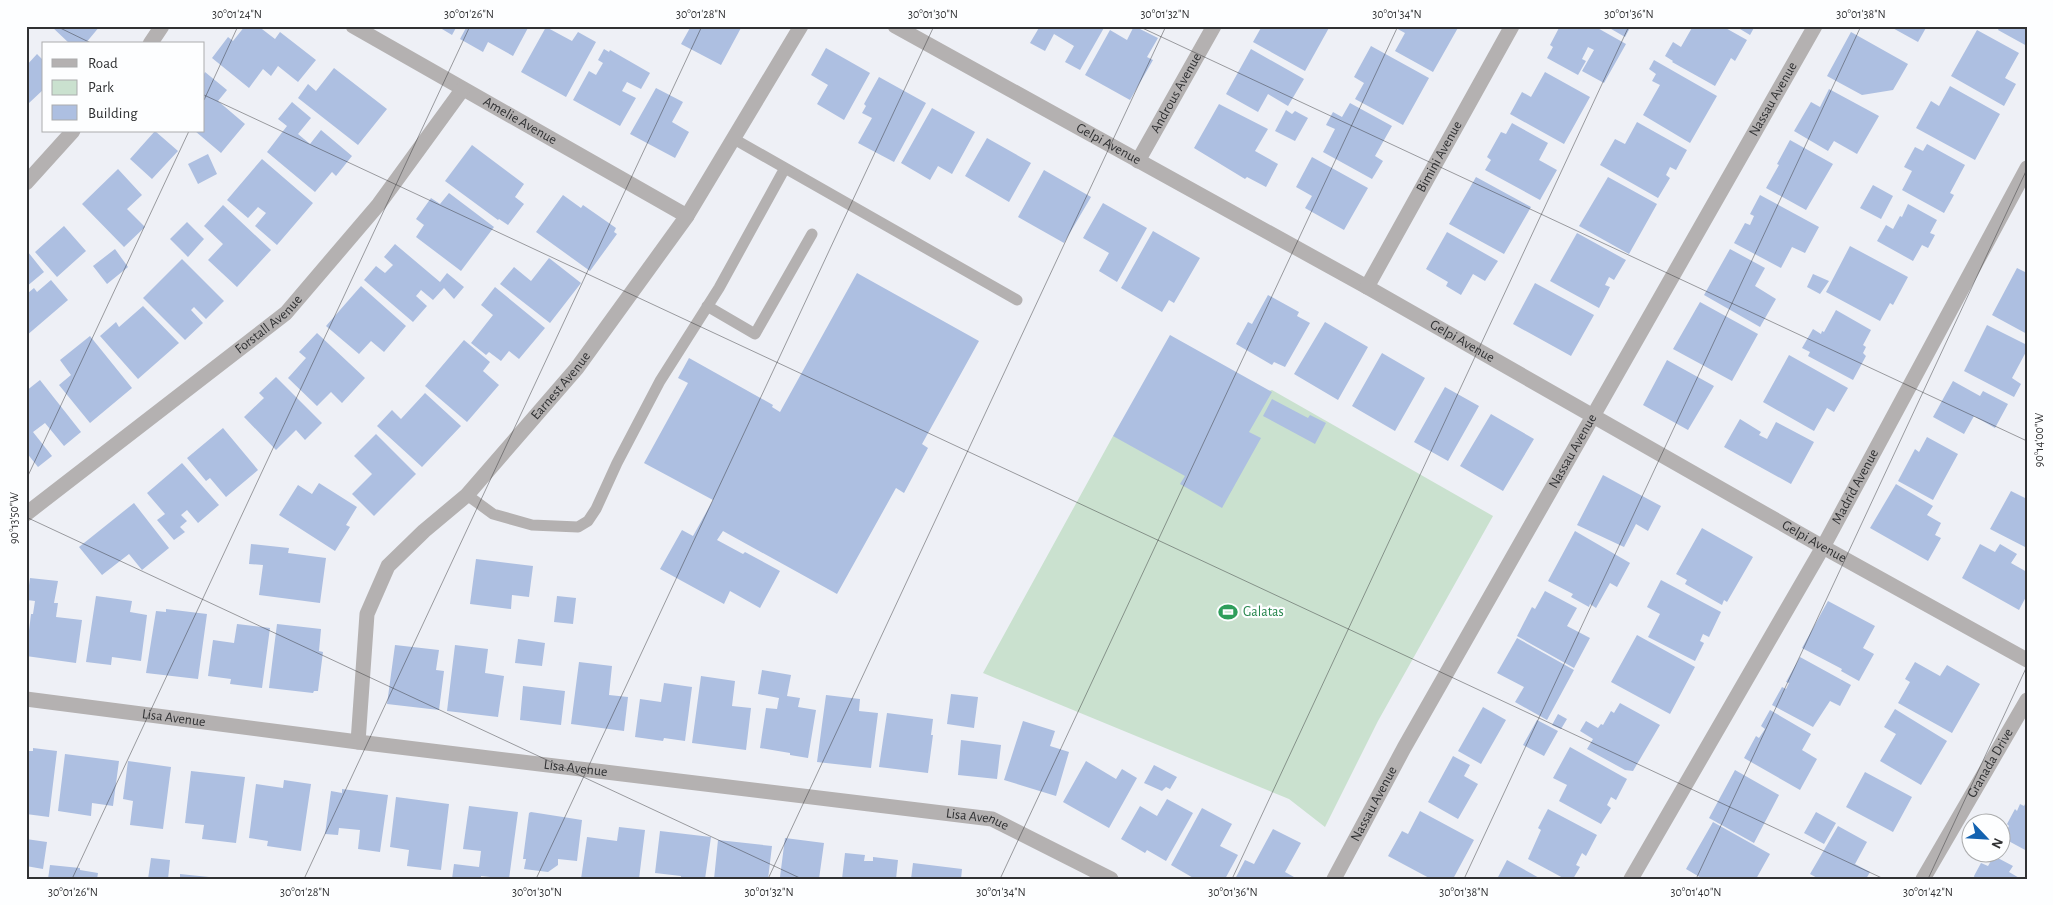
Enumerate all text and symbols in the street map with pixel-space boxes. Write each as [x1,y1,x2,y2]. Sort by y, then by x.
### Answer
text: 30°01'24"N [212,8,262,20]
text: 30°01'26"N [444,8,494,20]
text: 30°01'28"N [676,8,726,20]
text: 30°01'30"N [908,8,958,20]
text: 30°01'32"N [1140,8,1190,20]
text: 30°01'34"N [1372,8,1422,20]
text: 30°01'36"N [1604,8,1654,20]
text: 30°01'38"N [1836,8,1886,20]
legend [42,42,205,132]
street label: Androus Avenue [1148,51,1204,135]
text: Road [88,56,118,71]
street label: Nassau Avenue [1747,60,1800,139]
text: Park [88,80,114,95]
street label: Amelie Avenue [481,95,559,147]
text: Building [88,106,138,121]
street label: Bimini Avenue [1414,119,1465,195]
street label: Gelpi Avenue [1074,121,1143,168]
street label: Forstall Avenue [233,293,305,357]
street label: Gelpi Avenue [1428,317,1497,365]
street label: Earnest Avenue [529,349,593,422]
street label: Nassau Avenue [1546,412,1600,491]
text: 90°14'00"W [2033,413,2045,467]
street label: Madrid Avenue [1830,447,1881,527]
text: 90°13'50"W [8,492,20,544]
street label: Gelpi Avenue [1779,518,1849,566]
sports icon: Galatas [1217,601,1239,623]
place label: Galatas [1243,605,1284,619]
street label: Lisa Avenue [141,707,206,729]
street label: Granada Drive [1965,726,2016,800]
street label: Lisa Avenue [543,758,608,779]
street label: Nassau Avenue [1348,764,1400,844]
street label: Lisa Avenue [945,806,1011,833]
north arrow [1960,812,2010,862]
text: N [1988,836,2005,850]
text: 30°01'26"N [48,886,98,898]
text: 30°01'28"N [280,886,330,898]
text: 30°01'30"N [512,886,562,898]
text: 30°01'32"N [744,886,794,898]
text: 30°01'34"N [976,886,1026,898]
text: 30°01'36"N [1208,886,1258,898]
text: 30°01'38"N [1439,886,1489,898]
text: 30°01'40"N [1671,886,1721,898]
text: 30°01'42"N [1903,886,1953,898]

